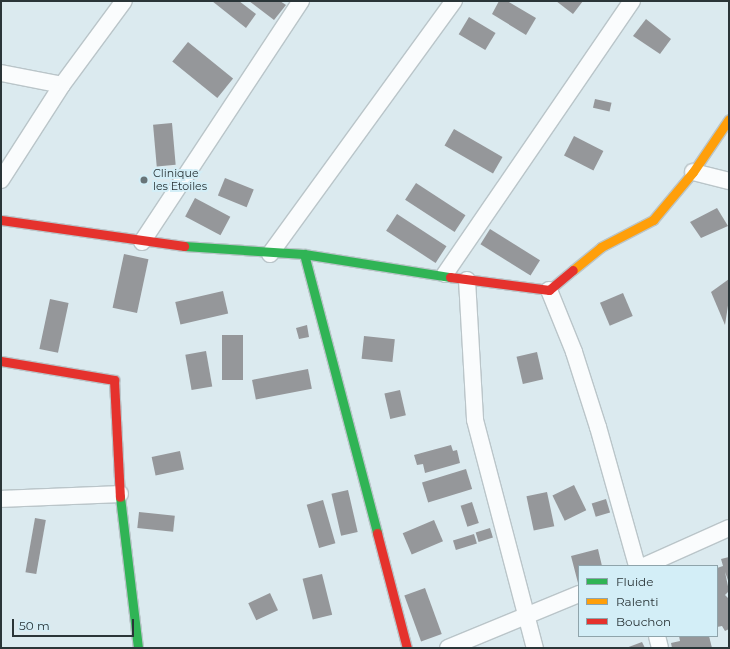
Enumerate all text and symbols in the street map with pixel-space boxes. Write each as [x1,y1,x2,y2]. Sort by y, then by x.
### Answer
place label: Clinique les Etoiles [153,167,207,193]
marker: Clinique les Etoiles [138,174,150,186]
legend [578,565,718,637]
text: Fluide [616,574,654,589]
text: Ralenti [616,594,658,609]
scale bar [14,611,136,637]
text: Bouchon [616,614,671,629]
text: 50 m [19,618,50,633]

